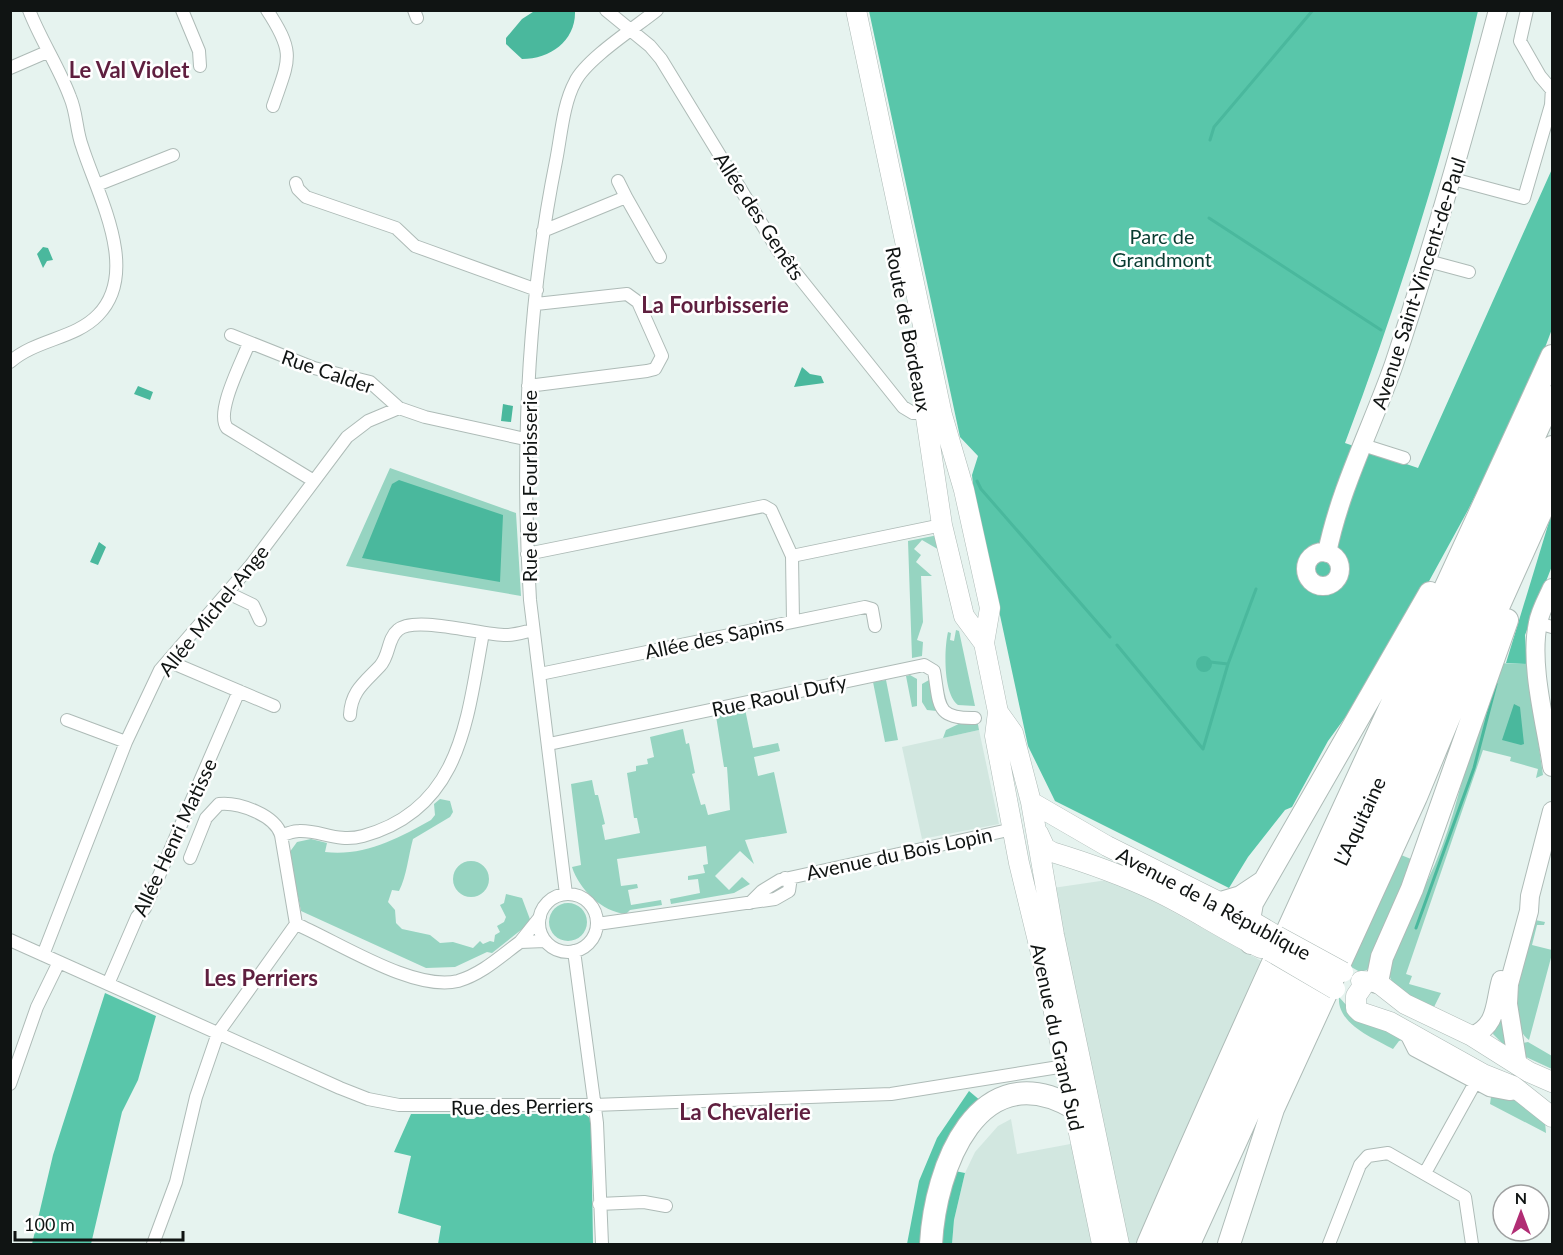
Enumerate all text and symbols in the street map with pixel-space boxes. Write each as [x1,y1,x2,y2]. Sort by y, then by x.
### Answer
district label: Le Val Violet [69,56,190,83]
street label: Allée des Genêts [710,148,810,284]
street label: Avenue Saint-Vincent-de-Paul [1366,154,1470,412]
park label: Parc de Grandmont [1112,224,1212,271]
street label: Route de Bordeaux [881,244,937,414]
district label: La Fourbisserie [641,291,789,318]
street label: Rue Calder [279,344,378,398]
street label: Rue de la Fourbisserie [517,390,541,582]
street label: Allée Michel-Ange [153,540,273,680]
street label: Allée des Sapins [642,611,786,663]
street label: Rue Raoul Dufy [709,669,849,721]
street label: Allée Henri Matisse [127,754,221,920]
street label: L'Aquitaine [1328,773,1390,869]
street label: Avenue du Bois Lopin [804,822,994,884]
street label: Avenue de la République [1113,842,1315,964]
street label: Avenue du Grand Sud [1026,941,1090,1133]
district label: Les Perriers [204,964,318,991]
street label: Rue des Perriers [451,1093,593,1119]
district label: La Chevalerie [679,1098,811,1125]
north arrow [1491,1183,1551,1243]
text: N [1515,1188,1527,1207]
scale bar [15,1204,183,1242]
text: 100 m [24,1213,75,1235]

